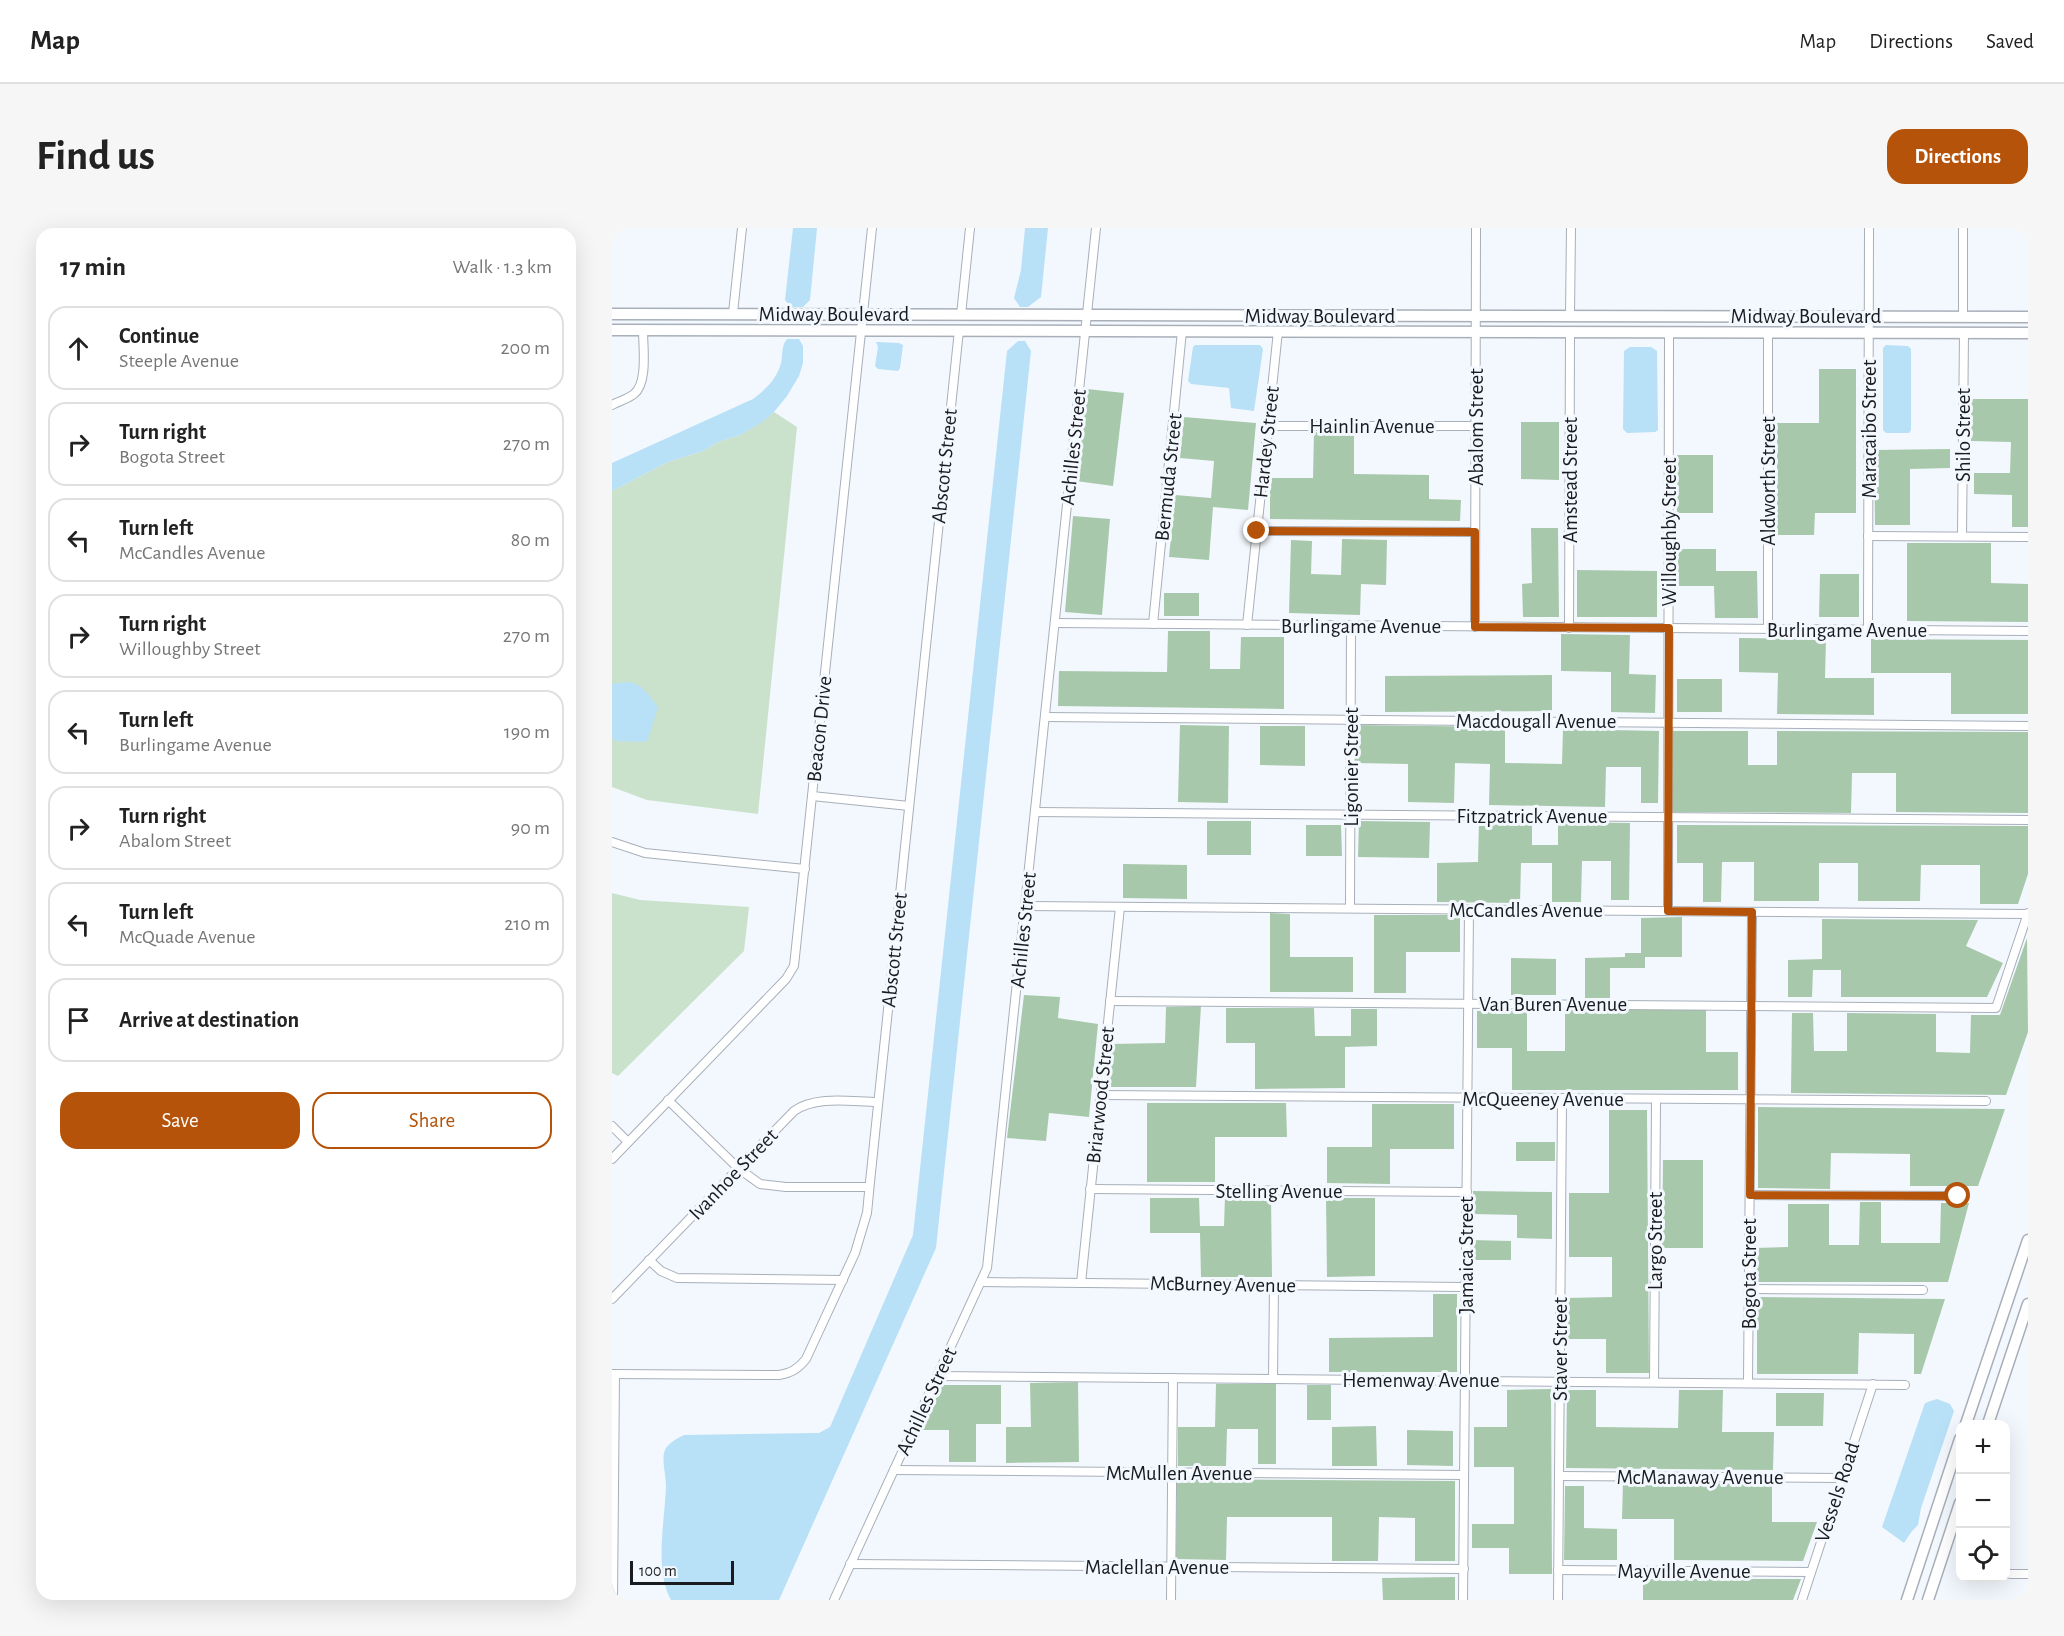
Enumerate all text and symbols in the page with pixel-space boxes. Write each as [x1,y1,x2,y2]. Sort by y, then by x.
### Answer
text: Map [30,27,80,55]
text: Map [1800,31,1836,52]
text: Directions [1869,31,1953,52]
text: Saved [1986,31,2034,52]
button: Directions [1887,129,2028,184]
text: Find us [36,135,155,177]
text: 17 min [60,254,126,280]
text: Walk · 1.3 km [453,257,552,277]
street label: Midway Boulevard [759,304,910,325]
street label: Midway Boulevard [1245,306,1396,327]
street label: Midway Boulevard [1731,306,1882,327]
text: Continue [119,325,199,347]
icon: ahead [62,332,95,365]
text: 200 m [500,338,550,358]
text: Steeple Avenue [119,351,239,371]
street label: Maracaibo Street [1859,359,1880,498]
street label: Abalom Street [1466,368,1487,486]
street label: Hardey Street [1250,385,1283,499]
street label: Achilles Street [1057,388,1090,506]
street label: Shilo Street [1953,388,1974,482]
street label: Abscott Street [928,407,961,525]
street label: Bermuda Street [1151,412,1186,542]
street label: Hainlin Avenue [1309,416,1435,437]
street label: Aldworth Street [1758,416,1779,546]
street label: Amstead Street [1560,417,1581,543]
text: Turn right [119,421,206,443]
icon: right [62,428,95,461]
text: 270 m [503,434,550,454]
text: Bogota Street [119,447,225,467]
street label: Willoughby Street [1659,457,1680,606]
text: Turn left [119,517,193,539]
route end [1243,517,1269,543]
icon: left [62,524,95,557]
text: 80 m [511,530,550,550]
text: McCandles Avenue [119,543,265,563]
text: Turn right [119,613,206,635]
street label: Burlingame Avenue [1281,616,1441,637]
icon: right [62,620,95,653]
street label: Burlingame Avenue [1767,620,1927,641]
text: 270 m [503,626,550,646]
text: Willoughby Street [119,639,261,659]
street label: Beacon Drive [803,675,836,783]
street label: Ligonier Street [1341,707,1362,827]
text: Turn left [119,709,193,731]
street label: Macdougall Avenue [1456,711,1616,732]
icon: left [62,716,95,749]
text: 190 m [504,722,550,742]
text: Burlingame Avenue [119,735,272,755]
text: Turn right [119,805,206,827]
street label: Fitzpatrick Avenue [1457,806,1607,827]
icon: right [62,812,95,845]
text: 90 m [511,818,550,838]
text: Abalom Street [119,831,231,851]
street label: Achilles Street [1007,871,1040,989]
street label: Abscott Street [878,891,911,1009]
street label: McCandles Avenue [1449,900,1603,921]
text: Turn left [119,901,193,923]
icon: left [62,908,95,941]
text: 210 m [504,914,550,934]
text: McQuade Avenue [119,927,255,947]
street label: Van Buren Avenue [1479,994,1627,1015]
icon: arrive [62,1004,95,1037]
text: Arrive at destination [119,1009,299,1031]
street label: Briarwood Street [1083,1025,1118,1165]
street label: McQueeney Avenue [1462,1089,1624,1110]
button: Save [60,1092,300,1149]
button: Share [312,1092,552,1149]
street label: Ivanhoe Street [685,1125,782,1224]
street label: Stelling Avenue [1215,1181,1343,1202]
route start [1944,1182,1970,1208]
street label: Largo Street [1645,1191,1666,1290]
street label: Jamaica Street [1456,1196,1477,1314]
street label: Bogota Street [1739,1218,1760,1330]
street label: McBurney Avenue [1150,1273,1296,1296]
street label: Staver Street [1550,1297,1571,1401]
street label: Achilles Street [892,1344,961,1458]
street label: Hemenway Avenue [1342,1370,1500,1391]
map controls [1956,1420,2010,1582]
button: + [1956,1420,2010,1474]
street label: Vessels Road [1811,1439,1864,1545]
street label: McMullen Avenue [1106,1463,1252,1484]
street label: McManaway Avenue [1616,1467,1784,1488]
button: − [1956,1474,2010,1528]
button: locate [1956,1528,2010,1582]
street label: Maclellan Avenue [1085,1557,1229,1578]
scale bar [630,1558,734,1586]
street label: Mayville Avenue [1617,1561,1751,1582]
text: 100 m [639,1563,677,1579]

